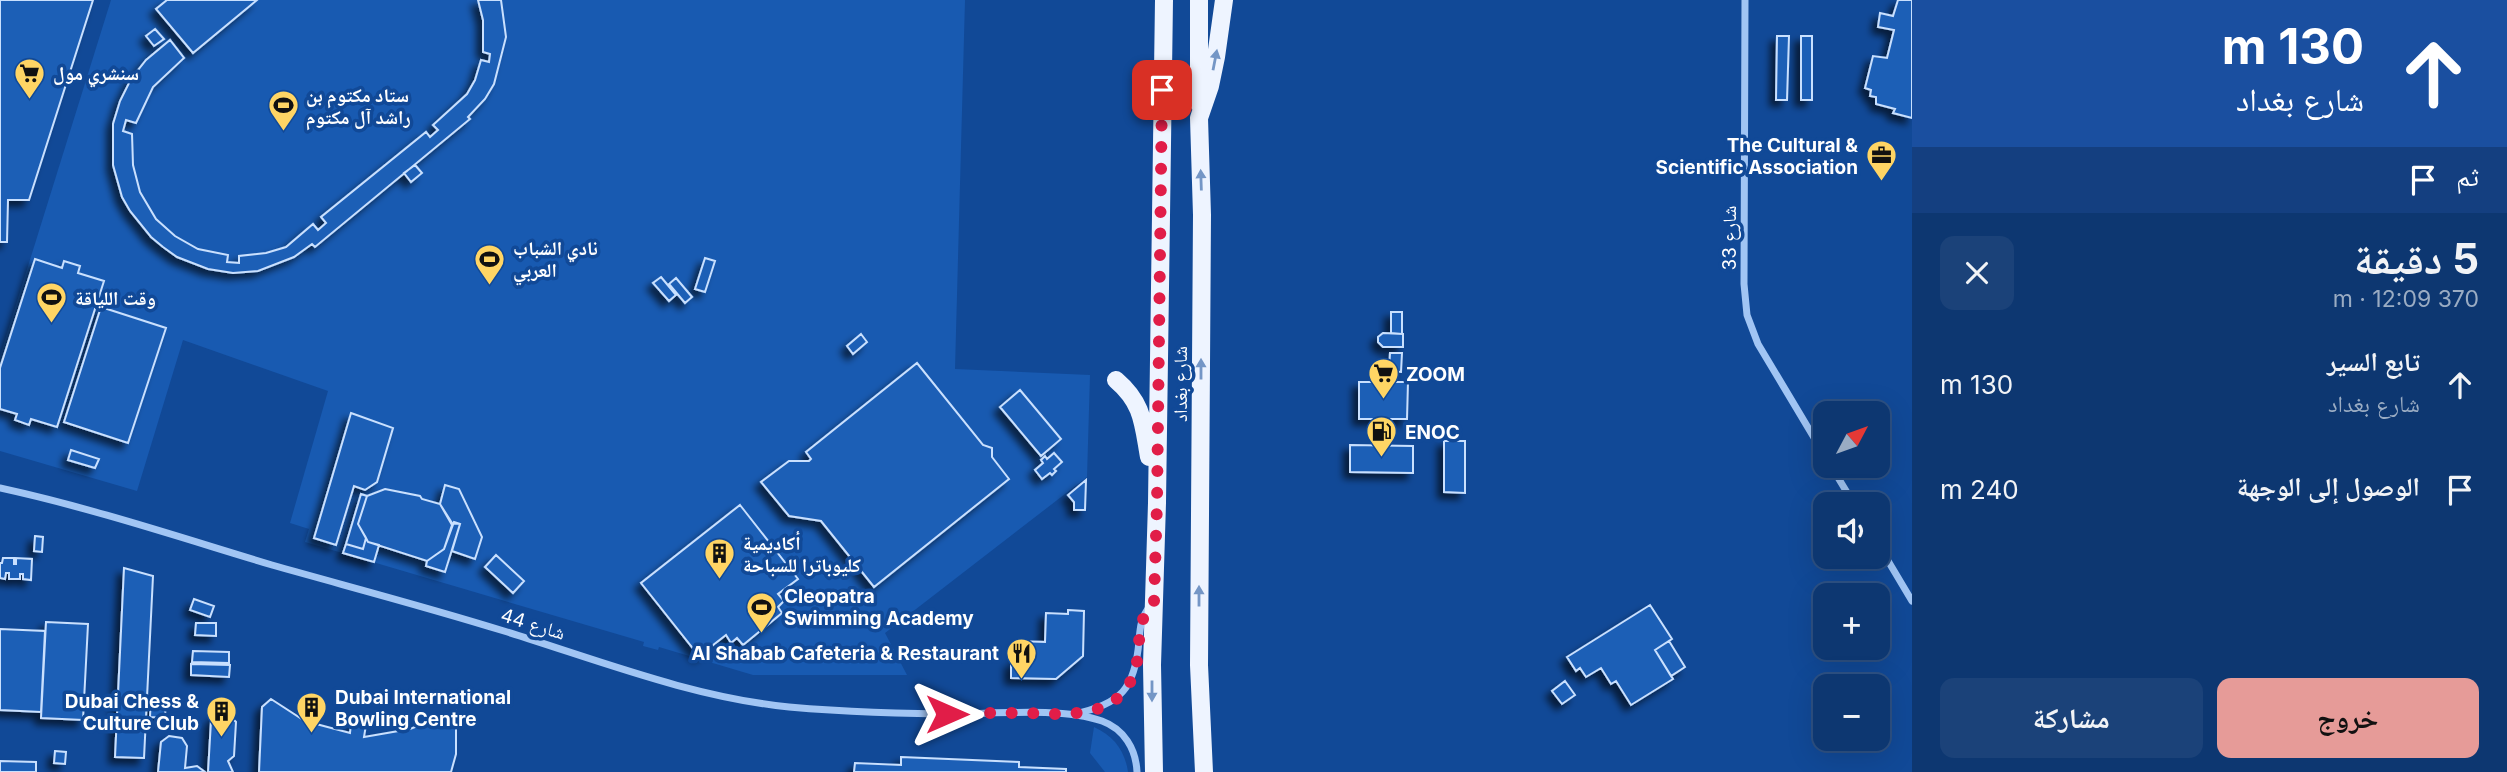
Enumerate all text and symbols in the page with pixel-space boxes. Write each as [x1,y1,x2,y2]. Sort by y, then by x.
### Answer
text: 130 m [2222,17,2364,76]
icon: ahead [2388,28,2479,119]
one-way arrow [1210,49,1221,71]
supermarket icon: سنشري مول [13,56,47,100]
pin [1132,60,1192,120]
place label: سنشري مول [53,62,139,88]
icon: arrive [1143,71,1181,109]
text: شارع بغداد [2236,80,2364,119]
place label: ستاد مكتوم بن راشد آل مكتوم [306,84,411,131]
sports icon: ستاد مكتوم بن راشد آل مكتوم [266,89,300,133]
place label: The Cultural & Scientific Association [1656,134,1858,179]
office icon: The Cultural & Scientific Association [1864,139,1898,183]
icon: arrive [2404,161,2442,199]
text: ثم [2456,161,2479,192]
one-way arrow [1196,169,1207,191]
street label: شارع 33 [1718,206,1741,270]
text: 5 دقيقة [2354,233,2479,284]
button: close [1940,236,2014,310]
place label: نادي الشباب العربي [513,237,598,285]
sports icon: نادي الشباب العربي [473,242,507,286]
sports icon: وقت اللياقة [35,281,69,325]
text: 370 m · 12:09 [2333,285,2479,313]
place label: وقت اللياقة [75,287,156,310]
street label: شارع بغداد [1169,346,1192,422]
text: تابع السير [2327,346,2420,377]
supermarket icon: ZOOM [1366,357,1400,401]
one-way arrow [1195,358,1207,380]
place label: ZOOM [1406,363,1465,386]
icon: ahead [2441,366,2479,404]
text: 130 m [1940,369,2013,400]
text: شارع بغداد [2328,390,2420,418]
north arrow [1813,401,1890,478]
map controls [1813,401,1890,751]
fuel station icon: ENOC [1365,415,1399,459]
place label: ENOC [1405,421,1460,444]
text: الوصول إلى الوجهة [2237,471,2420,502]
icon: arrive [2441,471,2479,509]
text: 240 m [1940,474,2019,505]
button: sound [1813,492,1890,569]
place label: أكاديمية كليوباترا للسباحة [743,531,862,577]
building icon: أكاديمية كليوباترا للسباحة [703,537,737,581]
button: + [1813,583,1890,660]
place label: Cleopatra Swimming Academy [784,585,974,630]
one-way arrow [1193,585,1205,607]
sports icon: Cleopatra Swimming Academy [744,590,778,634]
street label: شارع 44 [498,603,568,645]
restaurant icon: Al Shabab Cafeteria & Restaurant [1005,636,1039,680]
place label: Al Shabab Cafeteria & Restaurant [691,642,999,665]
button: − [1813,674,1890,751]
position arrow [910,677,984,751]
button: مشاركة [1940,678,2203,758]
button: خروج [2217,678,2479,758]
one-way arrow [1147,680,1158,702]
place label: Dubai International Bowling Centre [335,686,511,731]
place label: Dubai Chess & Culture Club [65,690,199,735]
building icon: Dubai International Bowling Centre [295,691,329,735]
building icon: Dubai Chess & Culture Club [205,695,239,739]

